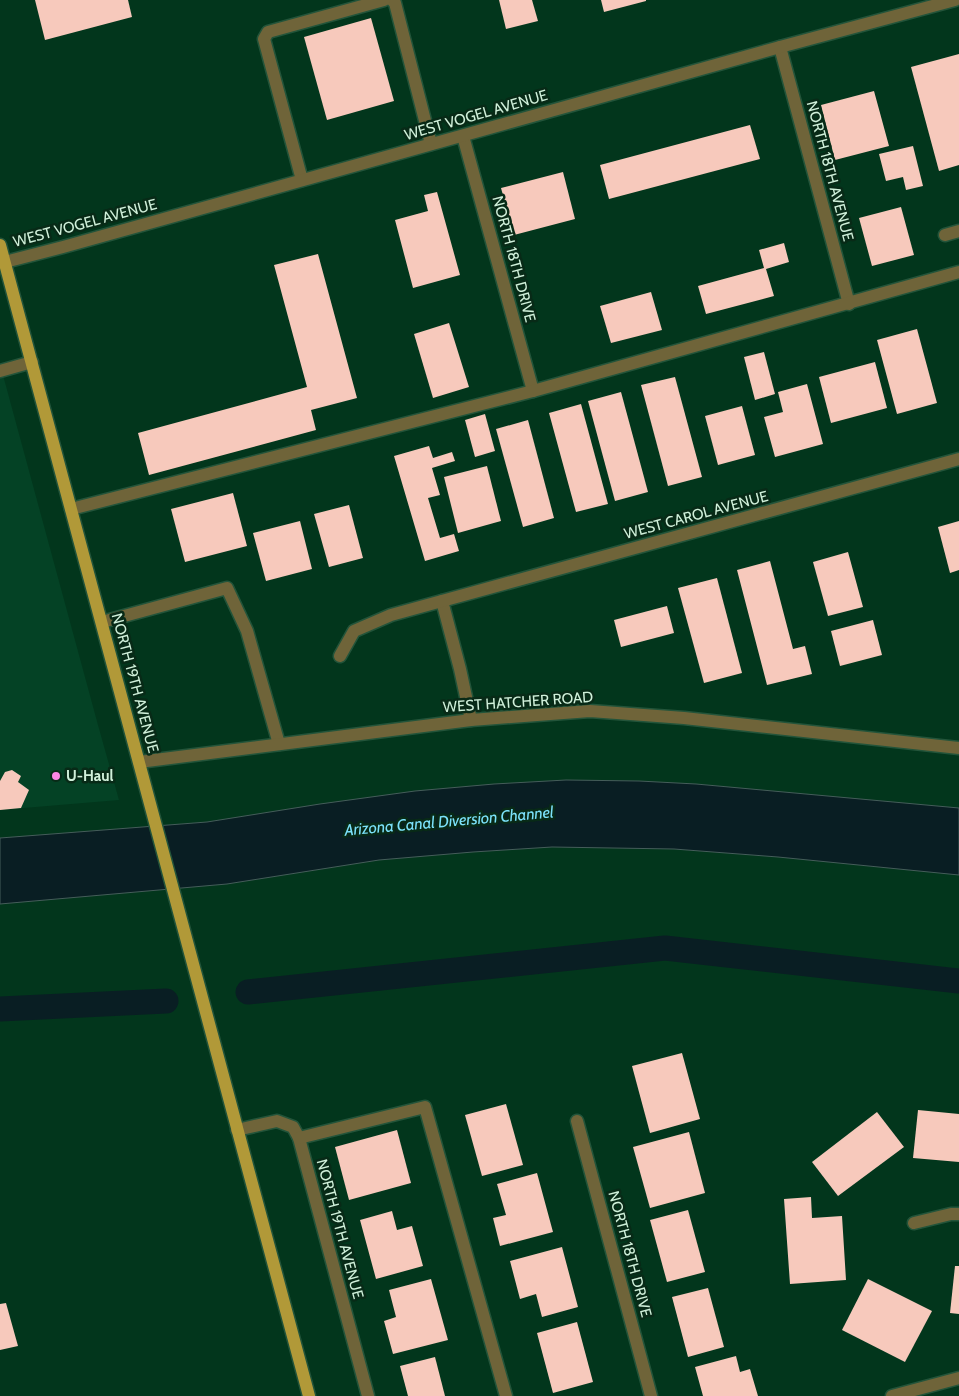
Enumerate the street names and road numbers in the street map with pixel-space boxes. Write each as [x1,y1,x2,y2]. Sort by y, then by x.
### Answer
street label: WEST VOGEL AVENUE [402,86,550,144]
street label: NORTH 18TH AVENUE [803,99,857,243]
street label: NORTH 18TH DRIVE [488,194,540,324]
street label: WEST VOGEL AVENUE [11,195,159,251]
street label: WEST CAROL AVENUE [622,487,770,543]
street label: NORTH 19TH AVENUE [108,611,162,755]
street label: WEST HATCHER ROAD [442,688,594,716]
street label: NORTH 19TH AVENUE [313,1157,367,1301]
street label: NORTH 18TH DRIVE [604,1189,656,1319]

